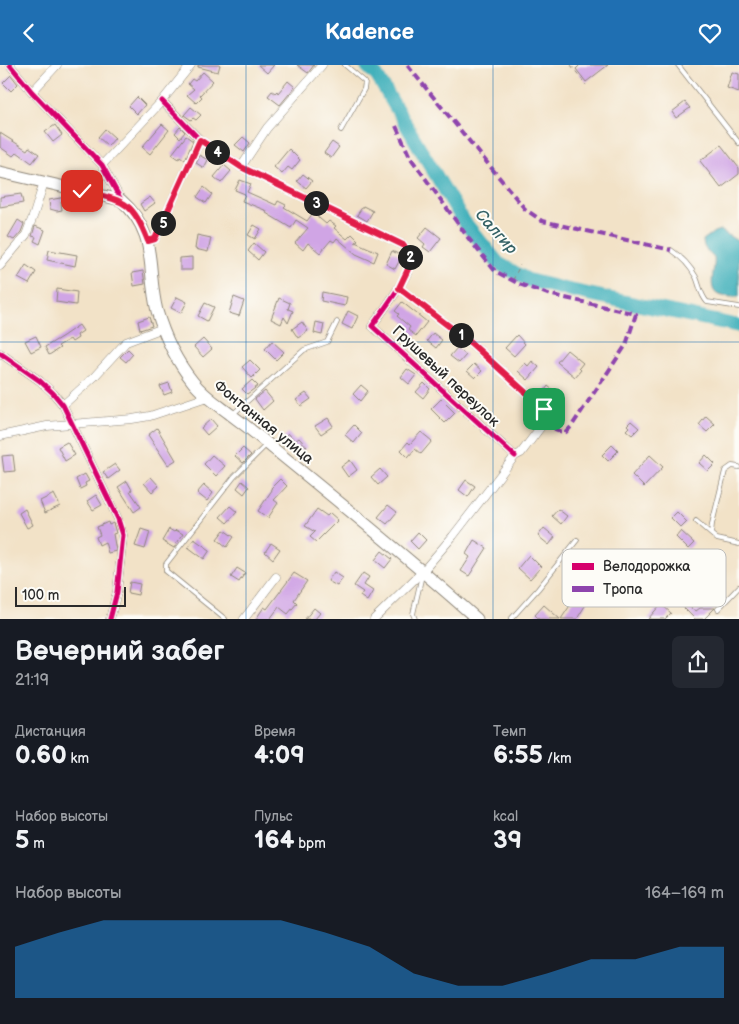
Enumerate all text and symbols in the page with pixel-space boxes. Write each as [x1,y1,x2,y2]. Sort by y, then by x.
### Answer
icon: back [15,19,43,47]
text: Kadence [325,19,414,46]
icon: heart [696,19,724,47]
pin: 4 [204,139,230,165]
text: 4 [213,144,222,161]
pin [61,170,103,212]
icon: check [68,177,96,205]
pin: 3 [304,191,328,215]
text: 3 [312,195,321,212]
water label: Салгир [471,206,521,258]
pin: 5 [150,211,176,235]
text: 5 [159,215,168,232]
pin: 2 [398,245,422,269]
text: 2 [406,249,415,266]
street label: Грушевый переулок [388,322,503,431]
pin: 1 [448,323,474,347]
text: 1 [459,327,464,344]
street label: Фонтанная улица [210,376,318,469]
pin [523,388,565,430]
icon: arrive [530,395,558,423]
legend [562,549,726,607]
text: Велодорожка [603,558,691,575]
text: Тропа [603,581,643,598]
scale bar [15,584,126,607]
text: 100 m [22,587,59,604]
text: Вечерний забег [15,635,224,668]
button: share [672,636,724,688]
text: 21:19 [15,671,49,690]
text: Дистанция [15,723,86,740]
text: Время [254,723,296,740]
text: Темп [493,723,526,740]
text: 0.60 [15,740,67,771]
text: 4:09 [254,740,305,771]
text: 6:55 [493,740,543,771]
text: km [67,750,89,767]
text: /km [543,750,572,767]
text: Набор высоты [15,808,108,825]
text: Пульс [254,808,293,825]
text: kcal [493,808,518,825]
text: 5 [15,825,29,856]
text: 164 [254,825,294,856]
text: 39 [493,825,522,856]
text: m [29,835,45,852]
text: bpm [294,835,326,852]
text: Набор высоты [15,884,122,903]
text: 164–169 m [645,884,724,903]

